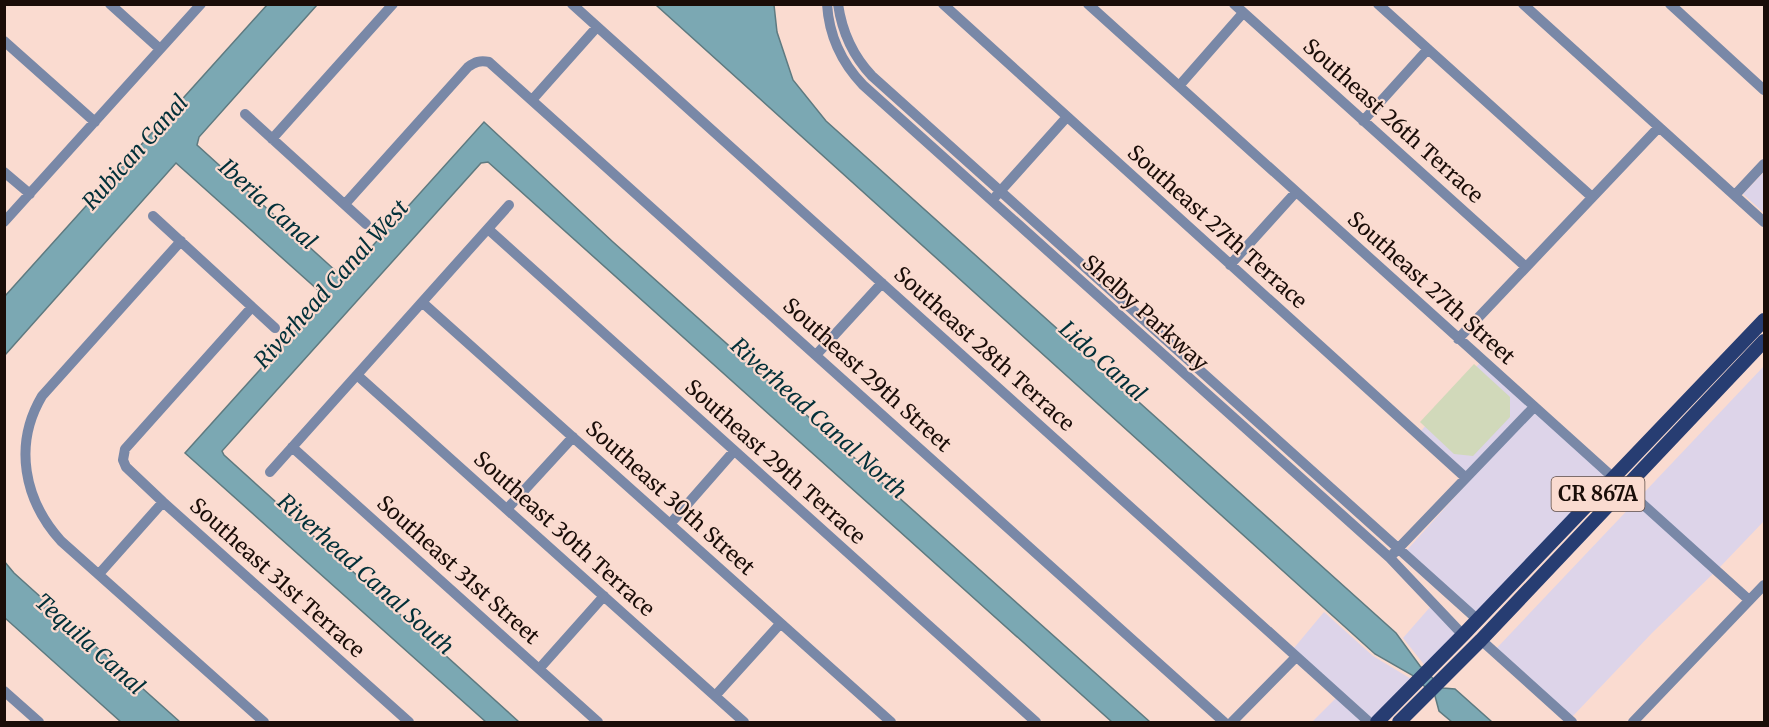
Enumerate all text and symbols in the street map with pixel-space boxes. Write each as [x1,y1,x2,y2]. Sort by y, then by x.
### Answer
street label: Southeast 26th Terrace [1298,33,1489,209]
water label: Rubican Canal [76,89,194,215]
street label: Southeast 27th Terrace [1122,139,1313,314]
water label: Iberia Canal [213,153,323,255]
water label: Riverhead Canal West [248,194,414,374]
street label: Southeast 27th Street [1342,205,1521,370]
street label: Shelby Parkway [1077,249,1215,377]
street label: Southeast 28th Terrace [889,260,1080,437]
street label: Southeast 29th Street [778,292,957,457]
water label: Lido Canal [1054,315,1152,407]
water label: Riverhead Canal North [725,332,913,504]
street label: Southeast 29th Terrace [680,373,871,550]
street label: Southeast 30th Street [580,415,760,581]
street label: Southeast 30th Terrace [468,445,660,622]
road number: CR 867A [1552,477,1644,511]
water label: Riverhead Canal South [272,487,460,661]
street label: Southeast 31st Street [371,489,545,650]
street label: Southeast 31st Terrace [184,492,370,663]
water label: Tequila Canal [29,587,151,701]

